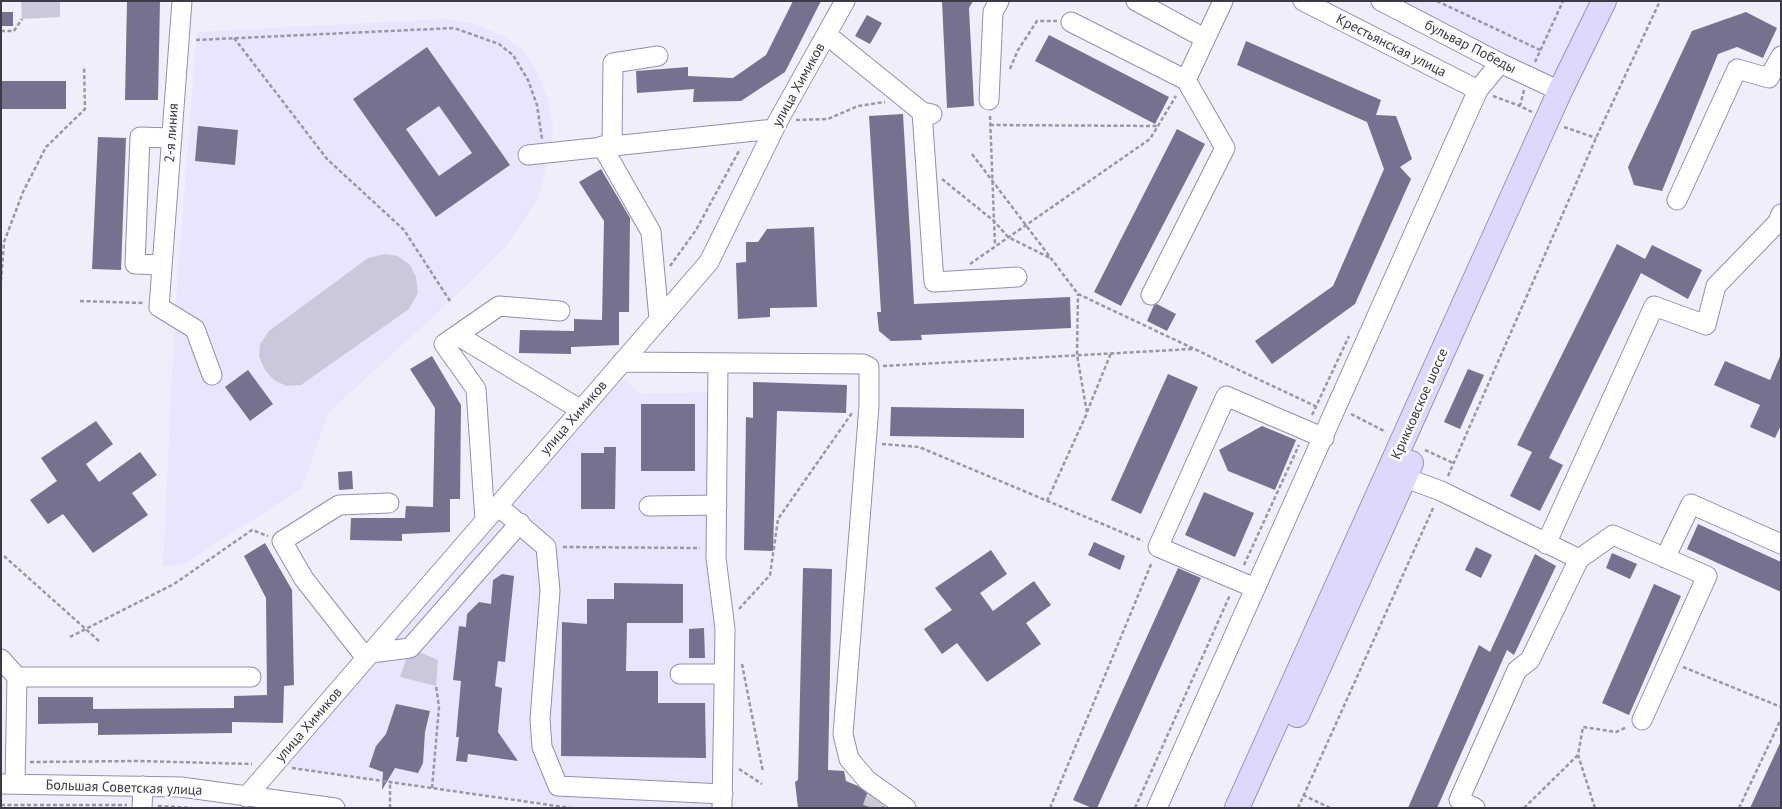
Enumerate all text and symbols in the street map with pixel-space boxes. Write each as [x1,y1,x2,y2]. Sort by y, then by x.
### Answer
street label: Крестьянская улица [1333,11,1449,81]
street label: бульвар Победы [1422,17,1518,77]
street label: улица Химиков [769,40,829,130]
street label: 2-я линия [162,103,182,163]
street label: Крикковское шоссе [1388,346,1452,462]
street label: улица Химиков [537,377,611,459]
street label: улица Химиков [272,684,346,766]
street label: Большая Советская улица [45,777,203,799]

